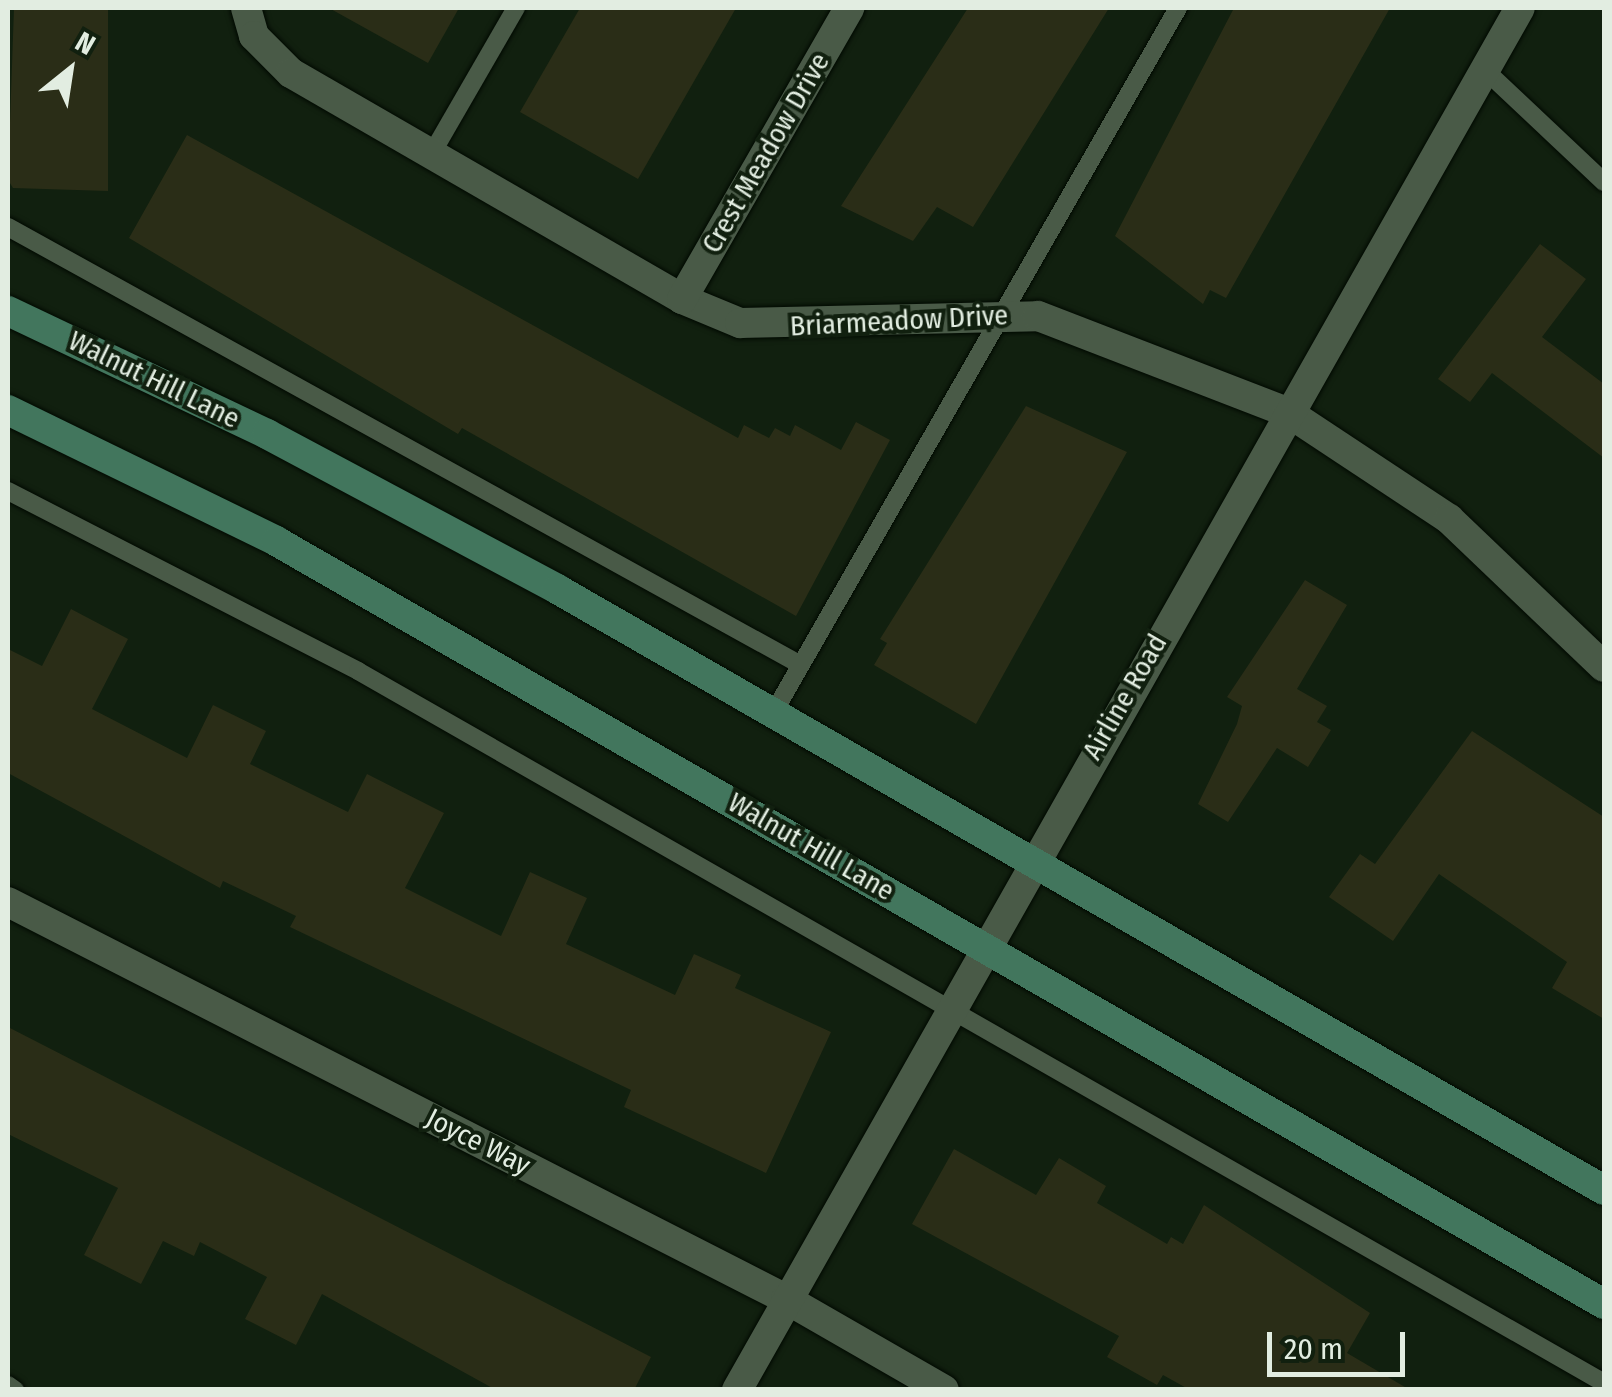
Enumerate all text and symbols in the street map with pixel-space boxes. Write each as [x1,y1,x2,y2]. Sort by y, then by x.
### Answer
north arrow [20,20,120,120]
text: N [70,25,101,62]
street label: Crest Meadow Drive [695,47,837,259]
street label: Briarmeadow Drive [789,299,1009,343]
street label: Walnut Hill Lane [63,324,245,436]
street label: Airline Road [1076,628,1174,766]
street label: Walnut Hill Lane [722,786,900,908]
street label: Joyce Way [420,1102,536,1182]
scale bar [1272,1312,1410,1374]
text: 20 m [1284,1331,1343,1367]

